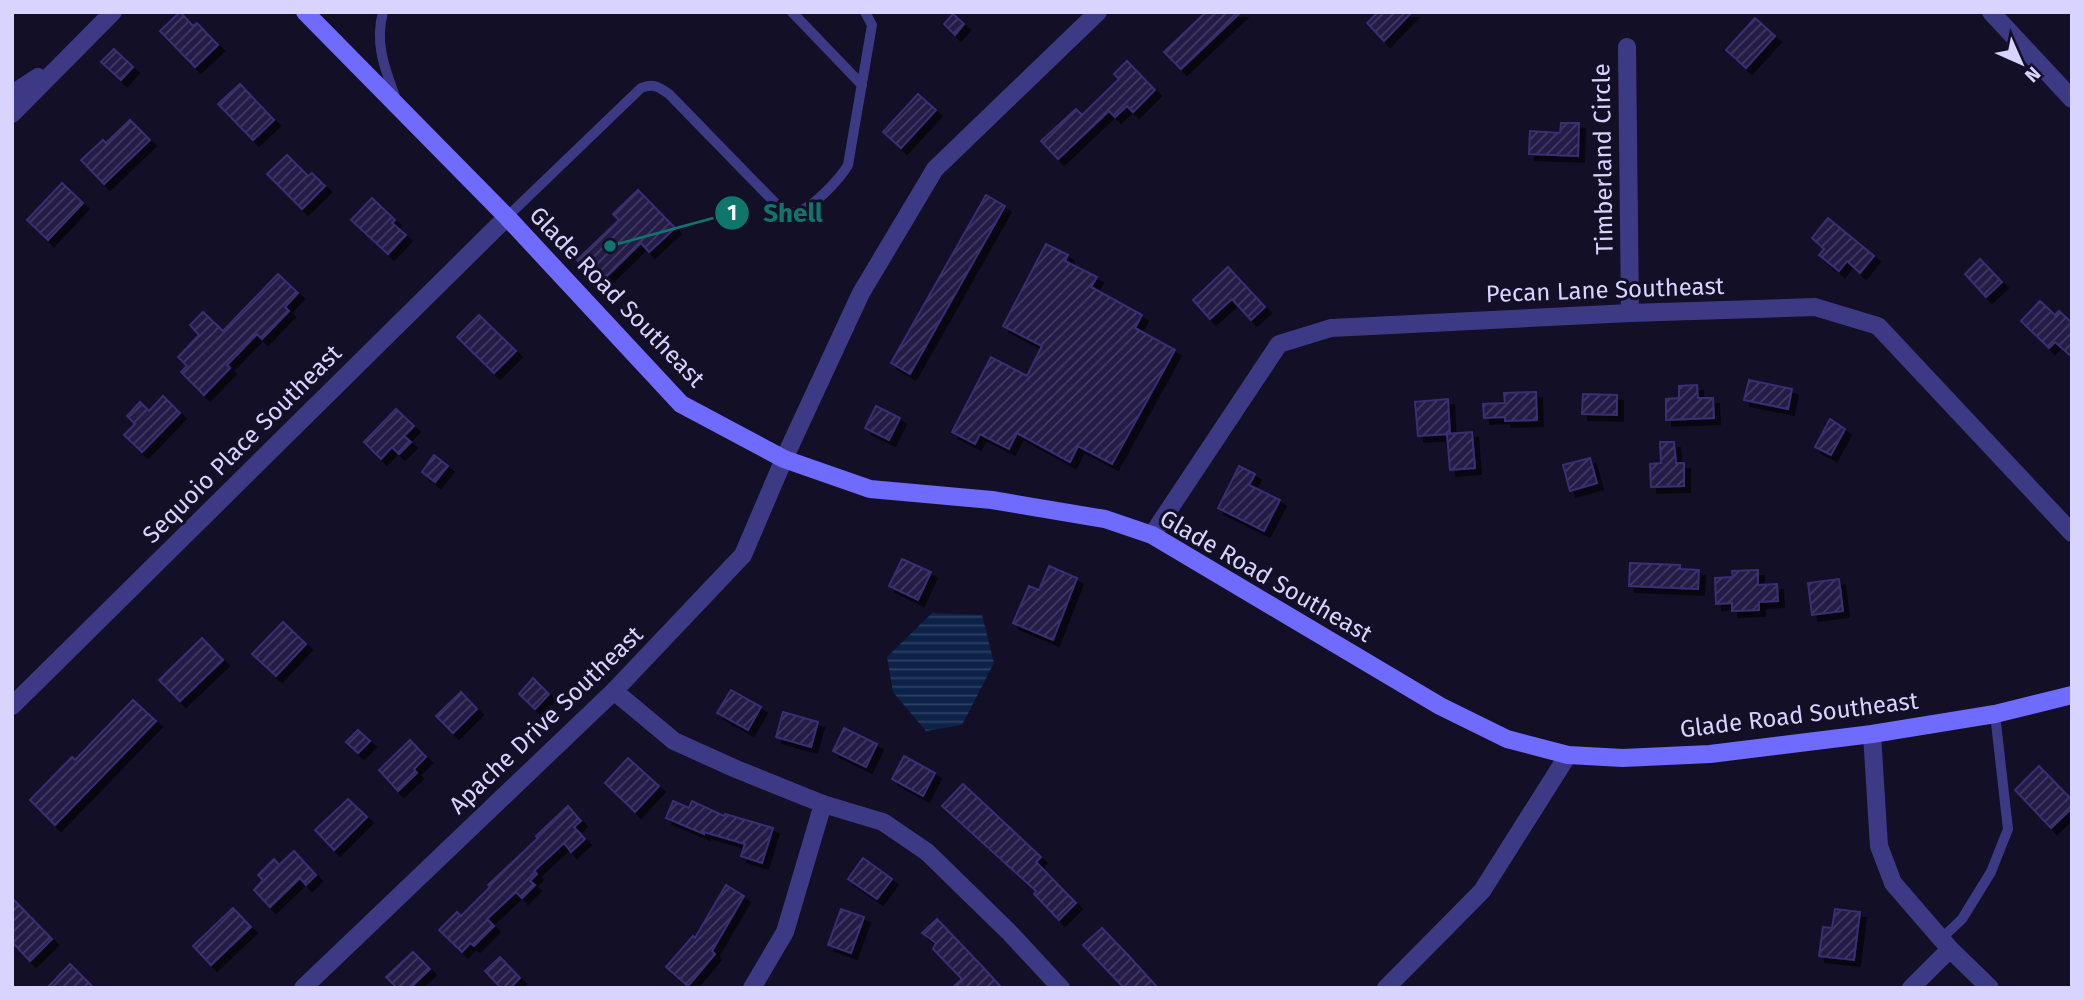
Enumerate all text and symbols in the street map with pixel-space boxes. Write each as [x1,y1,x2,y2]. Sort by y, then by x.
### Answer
north arrow [1986,28,2056,98]
text: N [2020,62,2045,87]
street label: Timberland Circle [1587,63,1619,255]
callout: Shell [714,189,837,236]
text: Shell [763,198,823,229]
text: 1 [727,200,737,226]
street label: Glade Road Southeast [524,201,711,393]
street label: Pecan Lane Southeast [1485,272,1725,308]
street label: Sequoio Place Southeast [137,339,347,549]
street label: Glade Road Southeast [1155,504,1377,648]
street label: Apache Drive Southeast [444,620,649,820]
street label: Glade Road Southeast [1678,686,1920,744]

